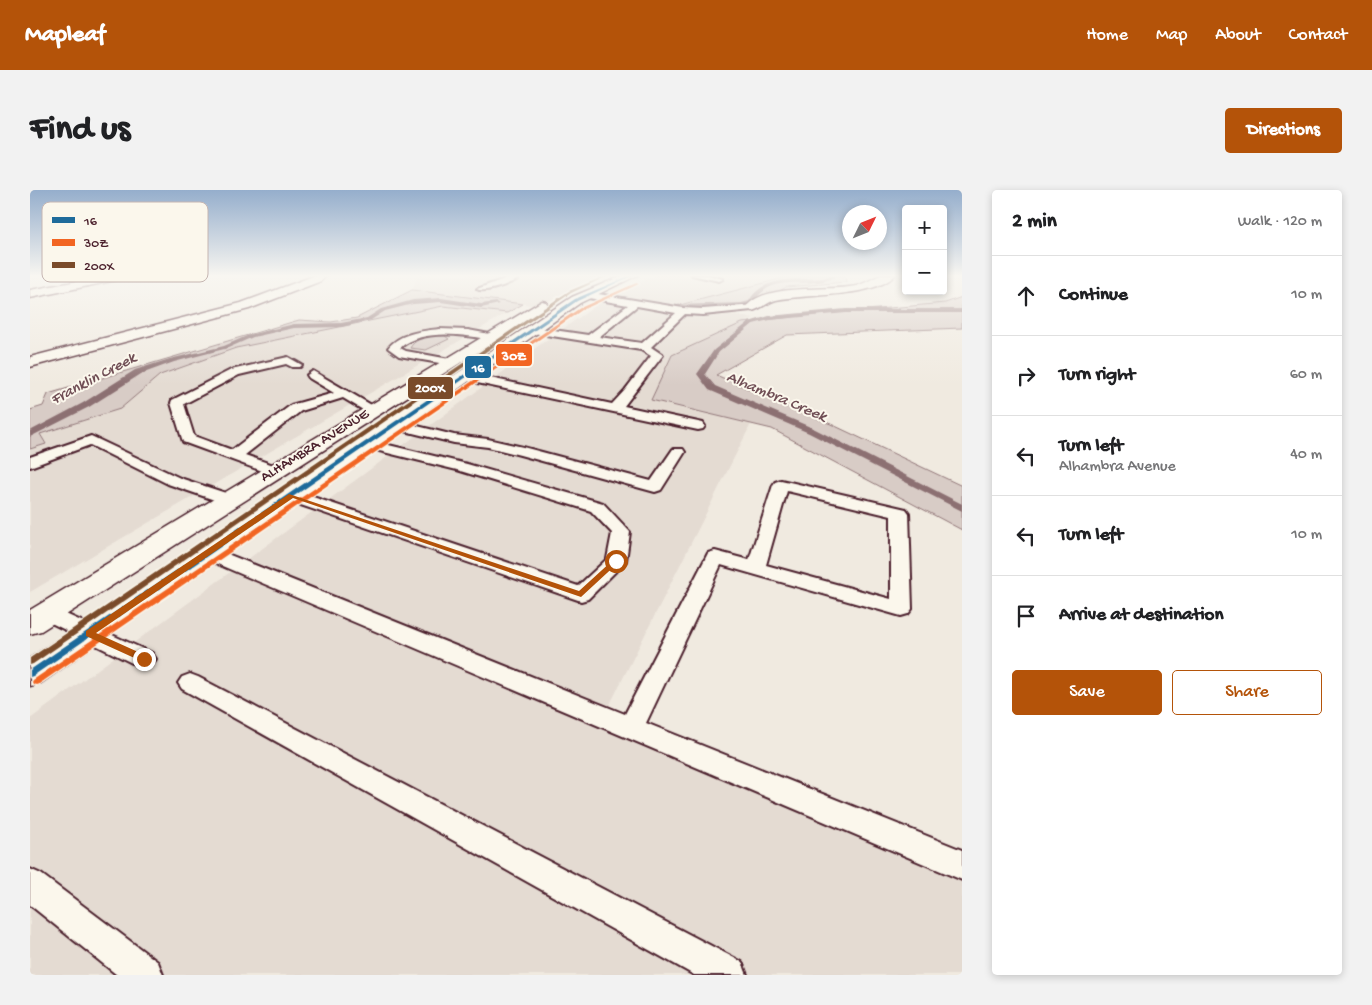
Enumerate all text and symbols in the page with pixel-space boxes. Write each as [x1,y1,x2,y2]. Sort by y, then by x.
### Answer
text: Mapleaf [25,21,105,50]
text: Home [1086,25,1128,46]
text: Map [1156,25,1187,46]
text: About [1215,25,1261,46]
text: Contact [1289,25,1347,46]
button: Directions [1225,108,1342,153]
text: Find us [30,110,130,151]
legend [42,202,208,282]
north arrow [842,205,887,250]
map controls [902,205,947,295]
button: + [902,205,947,250]
text: 2 min [1012,210,1057,235]
text: Walk · 120 m [1238,213,1322,232]
text: 16 [83,214,98,231]
text: 30Z [83,236,109,253]
button: − [902,250,947,295]
text: 200X [84,259,115,276]
icon: ahead [1012,282,1040,310]
text: Continue [1059,284,1128,307]
text: 10 m [1291,286,1322,305]
line badge: 30Z [495,343,533,367]
water label: Franklin Creek [48,349,142,410]
text: 30Z [501,349,527,366]
line badge: 16 [464,355,492,379]
text: 16 [471,361,485,378]
icon: right [1012,362,1040,390]
text: Turn right [1059,364,1135,387]
text: 60 m [1290,366,1322,385]
water label: Alhambra Creek [723,368,830,428]
line badge: 200X [407,376,454,400]
text: 200X [415,381,447,398]
street label: ALHAMBRA AVENUE [257,405,373,487]
text: Turn left [1059,435,1123,458]
icon: left [1012,442,1040,470]
text: 40 m [1290,446,1322,465]
text: Alhambra Avenue [1059,458,1176,477]
icon: left [1012,522,1040,550]
text: Turn left [1059,524,1123,547]
text: 10 m [1291,526,1322,545]
route start [605,550,628,573]
icon: arrive [1012,602,1040,630]
text: Arrive at destination [1059,604,1223,627]
route end [133,648,156,671]
button: Save [1012,670,1162,715]
button: Share [1172,670,1322,715]

